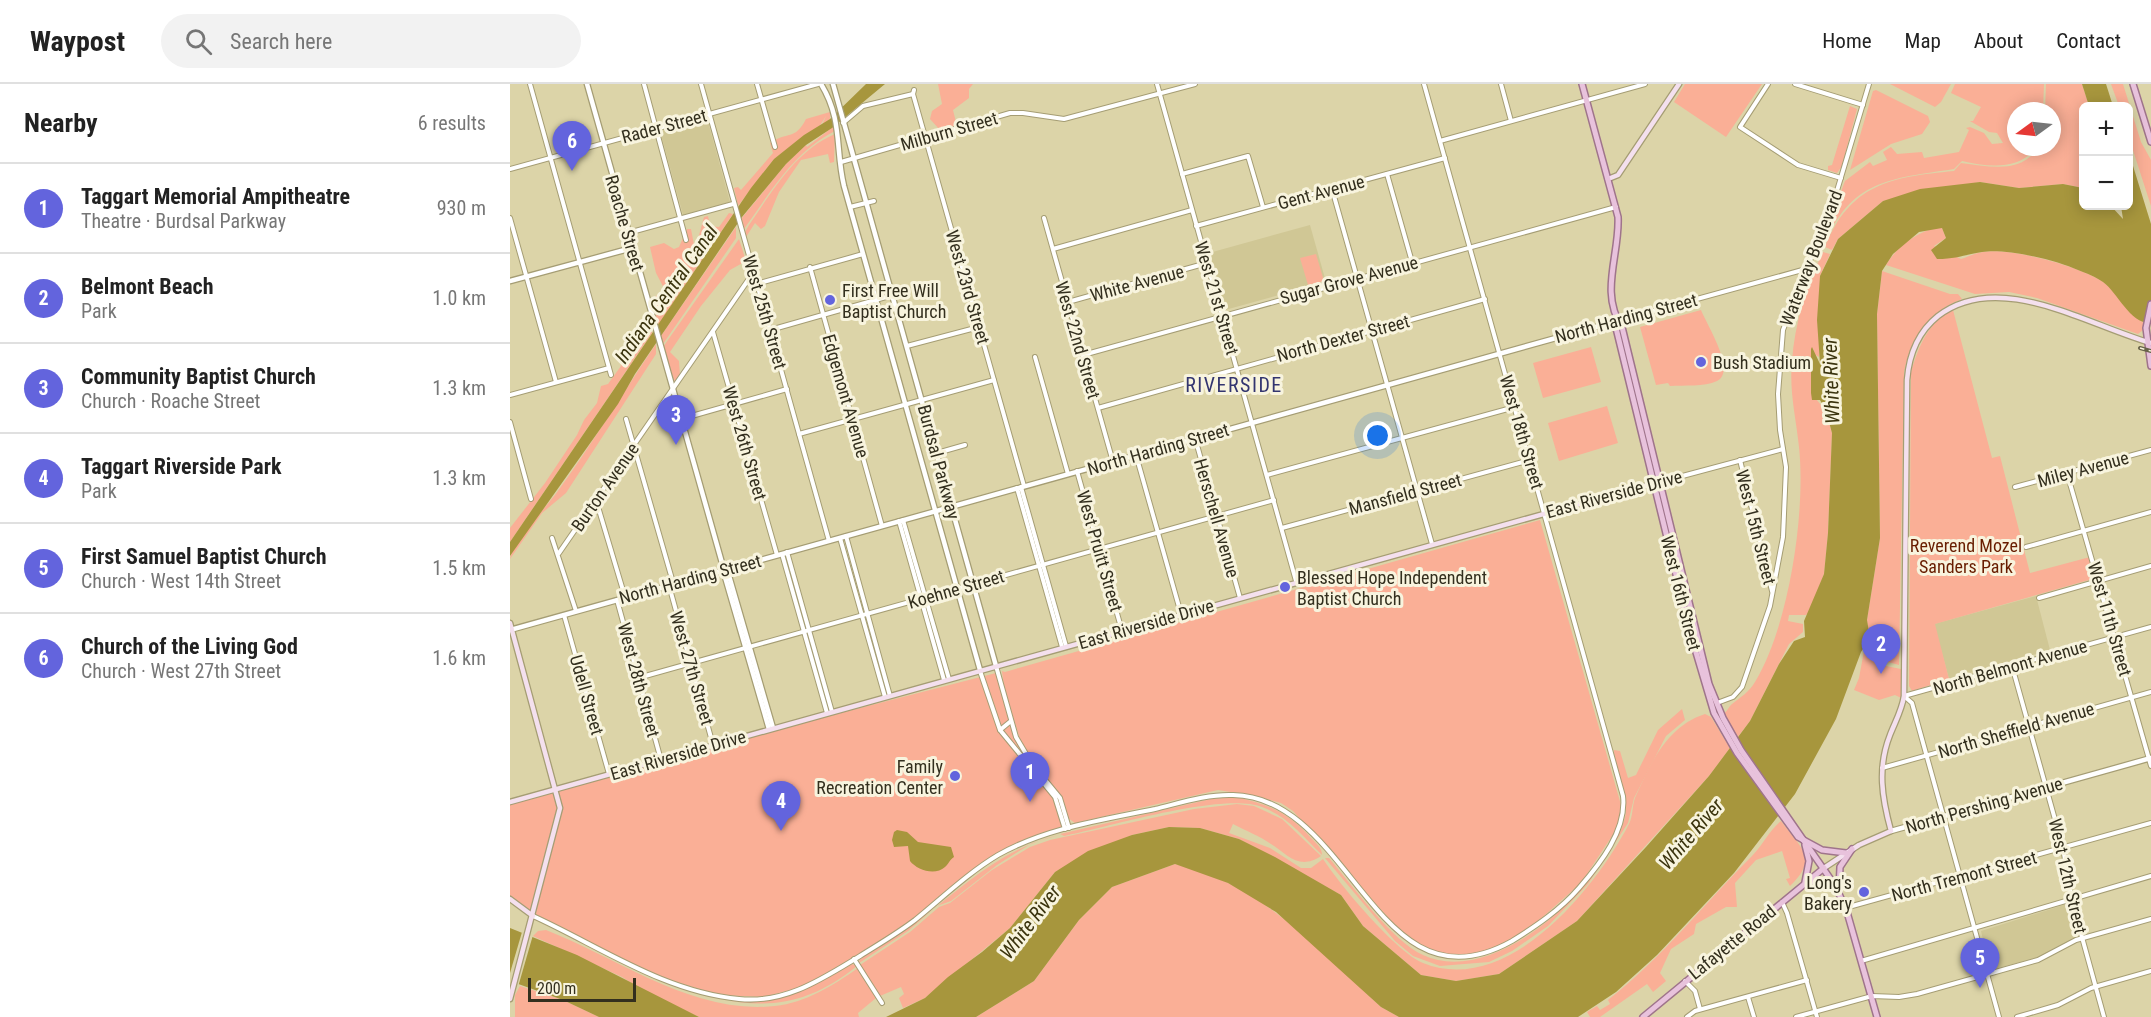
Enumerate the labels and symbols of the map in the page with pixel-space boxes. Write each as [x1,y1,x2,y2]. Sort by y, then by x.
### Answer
north arrow [2007,102,2061,156]
street label: Rader Street [619,105,709,147]
street label: Milburn Street [898,107,1000,155]
pin: 6 [552,122,592,171]
street label: Gent Avenue [1275,170,1367,214]
street label: Roache Street [601,173,649,273]
street label: Waterway Boulevard [1775,187,1847,329]
water label: Indiana Central Canal [609,220,723,368]
street label: West 23rd Street [942,227,994,347]
street label: West 21st Street [1191,239,1243,357]
street label: Sugar Grove Avenue [1278,251,1420,309]
street label: West 25th Street [739,253,791,371]
street label: White Avenue [1088,260,1186,306]
street label: West 22nd Street [1051,279,1105,401]
place label: First Free Will Baptist Church [842,280,946,322]
street label: North Harding Street [1553,289,1699,347]
marker: First Free Will Baptist Church [823,293,837,307]
street label: North Dexter Street [1274,310,1412,366]
street label: Edgemont Avenue [818,332,874,460]
water label: White River [1817,337,1844,424]
place label: Bush Stadium [1713,352,1811,373]
marker: Bush Stadium [1694,355,1708,369]
district label: RIVERSIDE [1185,373,1283,397]
street label: West 18th Street [1496,373,1548,491]
street label: West 26th Street [719,384,771,502]
pin: 3 [656,396,696,445]
street label: Burdsal Parkway [914,402,964,522]
street label: North Harding Street [1085,419,1231,479]
your location [1363,421,1392,450]
street label: Burton Avenue [567,439,643,535]
street label: Miley Avenue [2035,447,2131,491]
street label: Herschell Avenue [1190,456,1244,580]
street label: East Riverside Drive [1544,466,1684,522]
street label: West 15th Street [1732,467,1780,587]
street label: Mansfield Street [1346,469,1464,519]
street label: West Pruitt Street [1073,488,1127,614]
street label: West 16th Street [1657,533,1705,653]
park label: Reverend Mozel Sanders Park [1910,535,2022,577]
street label: North Harding Street [617,550,763,608]
street label: West 11th Street [2084,560,2136,678]
street label: Koehne Street [905,565,1007,613]
place label: Blessed Hope Independent Baptist Church [1297,567,1487,609]
marker: Blessed Hope Independent Baptist Church [1278,580,1292,594]
street label: East Riverside Drive [1076,595,1216,653]
street label: West 27th Street [666,609,718,727]
street label: West 28th Street [614,620,664,740]
pin: 2 [1862,624,1900,674]
street label: North Belmont Avenue [1931,635,2089,699]
street label: Udell Street [566,653,608,737]
street label: North Sheffield Avenue [1935,698,2097,762]
street label: East Riverside Drive [608,726,748,784]
pin: 1 [1010,752,1050,802]
place label: Family Recreation Center [816,756,944,798]
marker: Family Recreation Center [948,769,962,783]
street label: North Pershing Avenue [1903,772,2065,838]
pin: 4 [762,782,800,831]
water label: White River [1654,793,1729,874]
street label: West 12th Street [2045,816,2091,936]
street label: North Tremont Street [1889,847,2039,905]
place label: Long's Bakery [1804,872,1852,914]
water label: White River [995,880,1066,964]
marker: Long's Bakery [1857,885,1871,899]
street label: Lafayette Road [1684,900,1780,984]
pin: 5 [1960,938,2000,988]
scale bar [528,975,636,1002]

